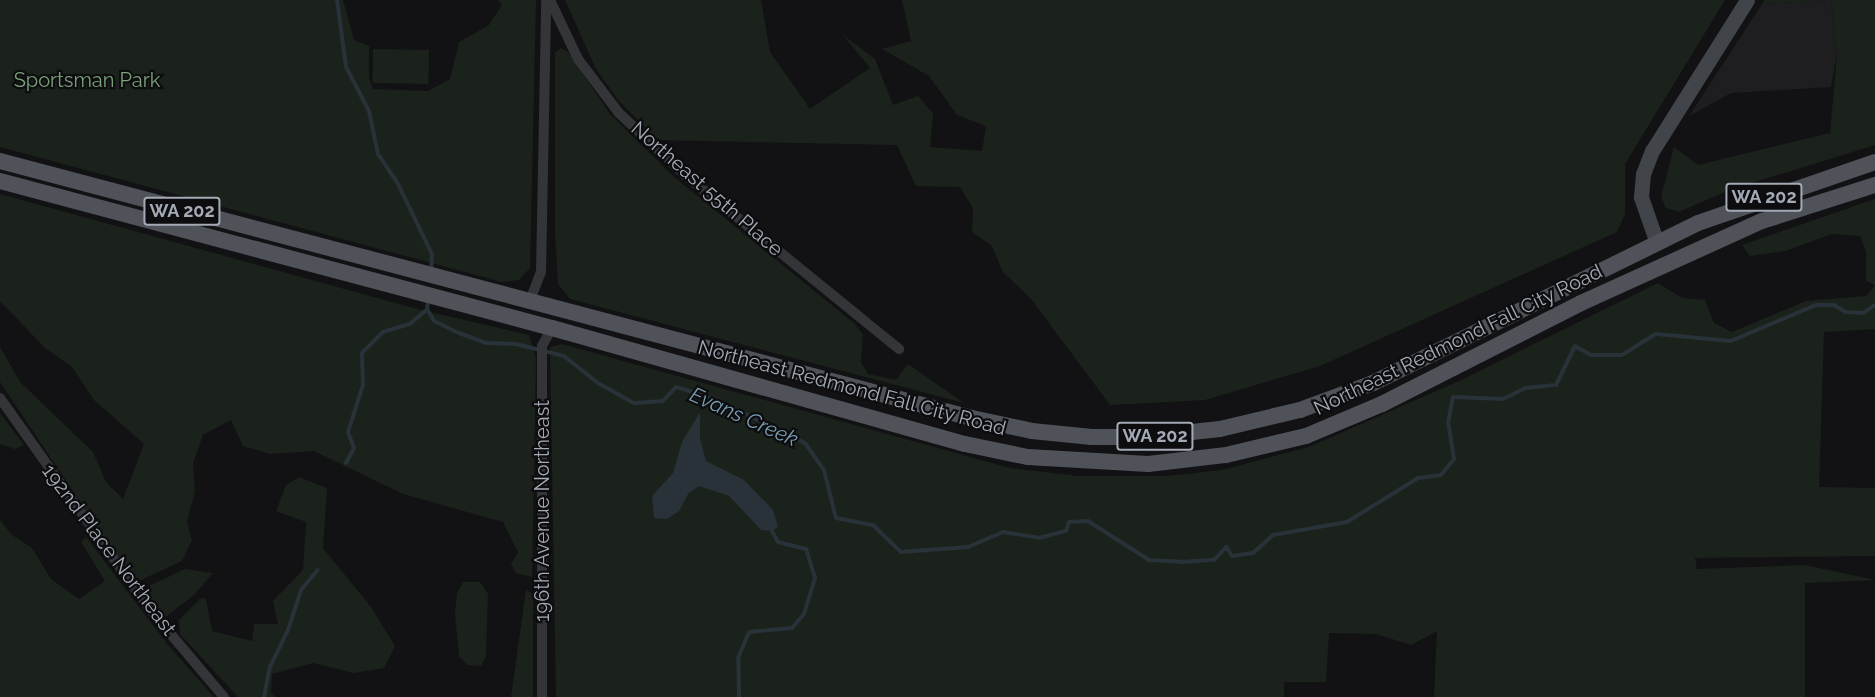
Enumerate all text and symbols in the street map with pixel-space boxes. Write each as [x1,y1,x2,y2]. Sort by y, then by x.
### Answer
park label: Sportsman Park [14,68,160,92]
street label: Northeast 55th Place [626,117,788,261]
road number: WA 202 [1725,182,1803,212]
road number: WA 202 [143,196,221,226]
street label: Northeast Redmond Fall City Road [1309,259,1607,421]
street label: Northeast Redmond Fall City Road [695,335,1009,441]
water label: Evans Creek [686,382,802,452]
street label: 196th Avenue Northeast [530,400,554,622]
road number: WA 202 [1116,421,1194,451]
street label: 192nd Place Northeast [37,460,181,640]

